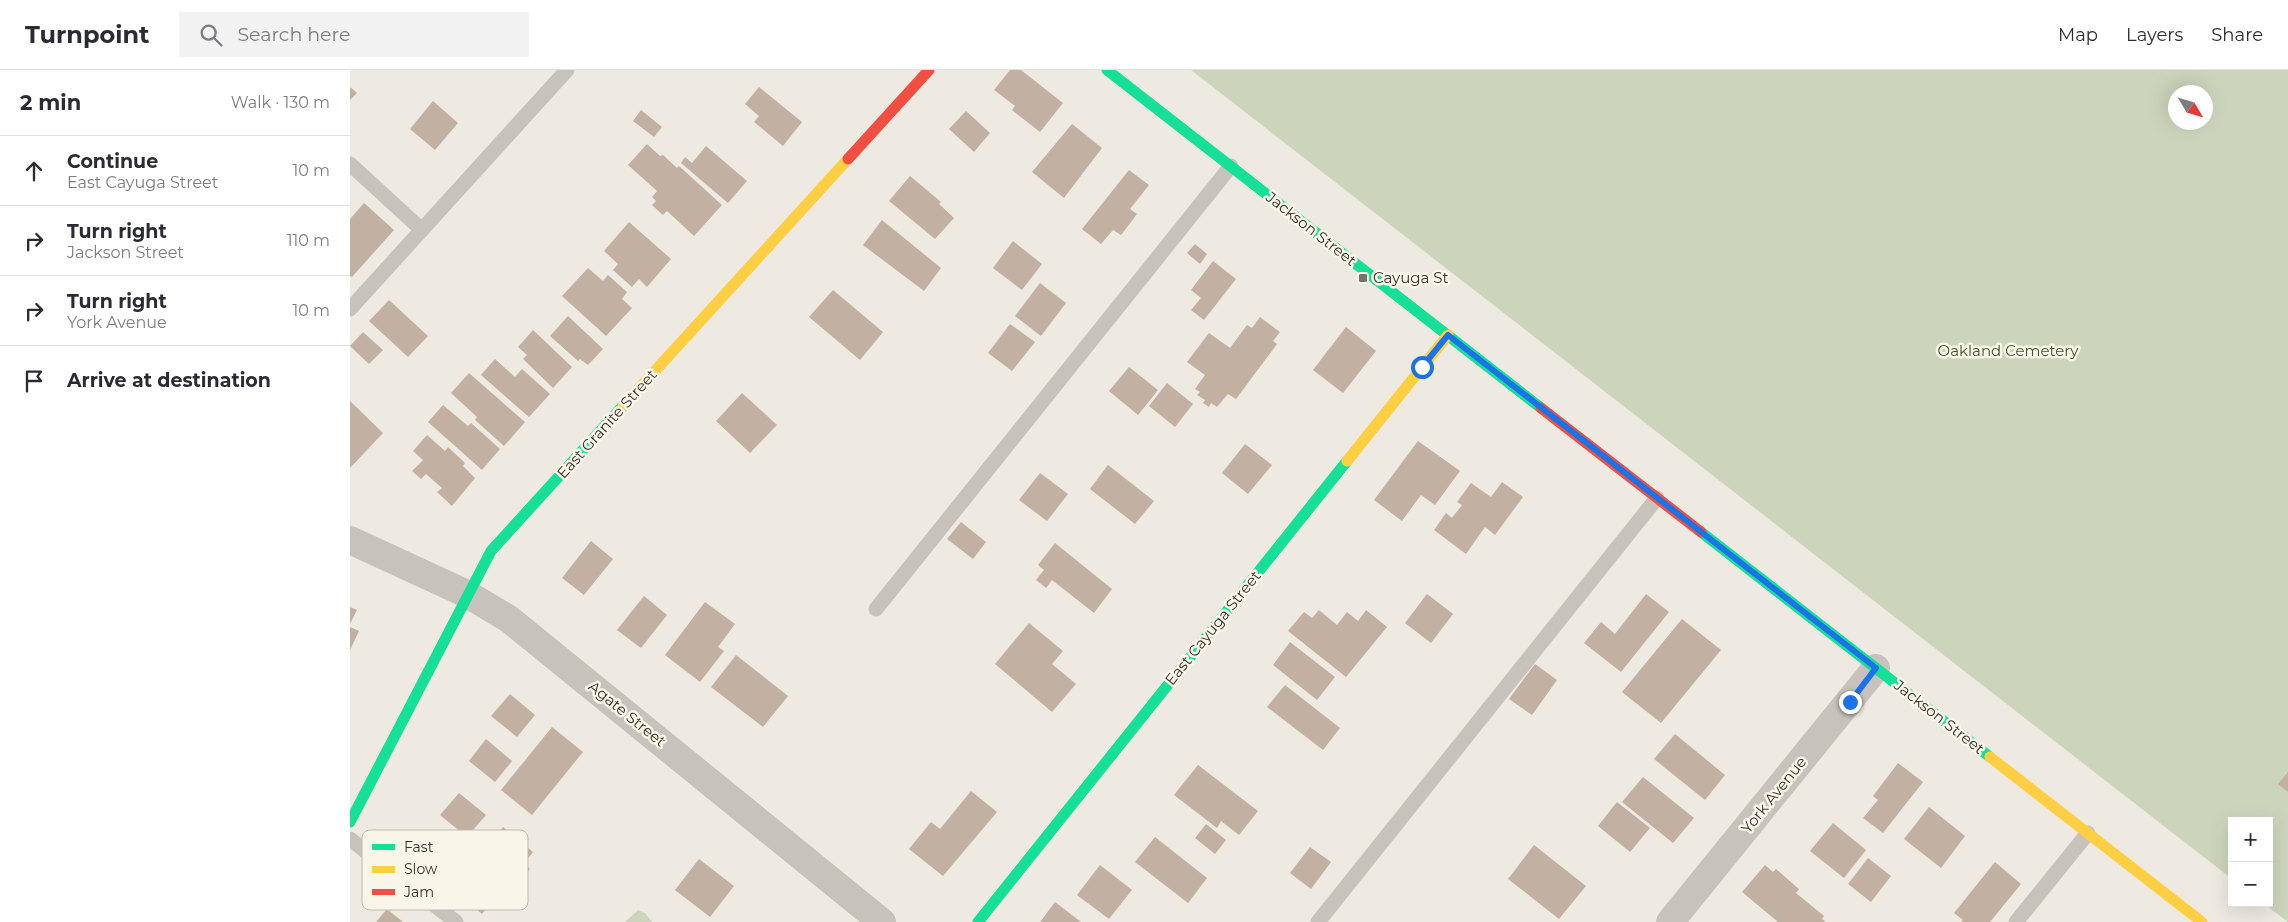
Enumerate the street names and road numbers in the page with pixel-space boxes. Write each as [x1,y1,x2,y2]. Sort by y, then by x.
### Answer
street label: Jackson Street [1261,187,1360,270]
street label: East Granite Street [553,365,661,482]
street label: East Cayuga Street [1161,567,1265,689]
street label: Jackson Street [1889,675,1988,758]
street label: Agate Street [585,677,670,751]
street label: York Avenue [1737,752,1810,837]

